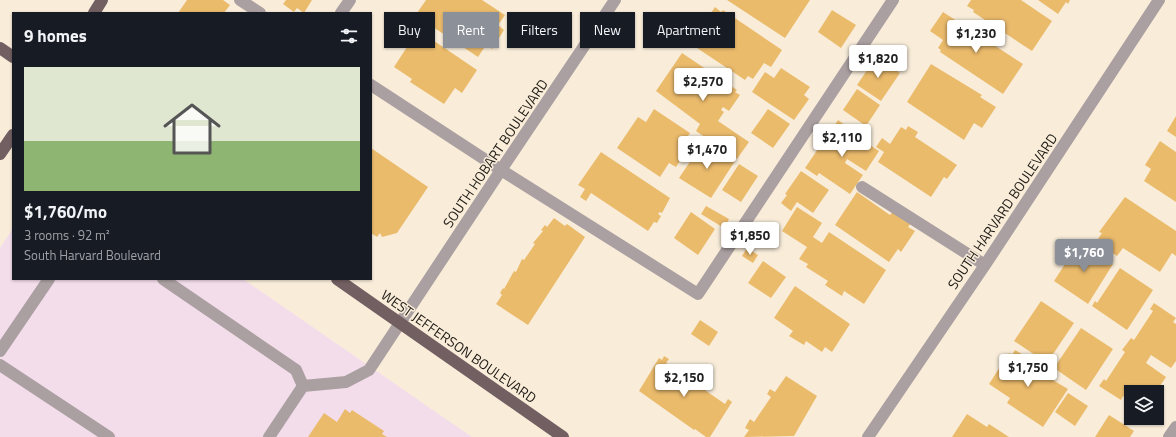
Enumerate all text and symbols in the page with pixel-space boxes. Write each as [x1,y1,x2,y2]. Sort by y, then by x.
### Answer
chip: Buy [384,12,435,48]
chip: Rent [443,12,499,48]
chip: Filters [507,12,572,48]
chip: New [580,12,635,48]
chip: Apartment [643,12,735,48]
pin: $1,230 [943,20,1009,54]
text: 9 homes [24,23,87,49]
text: $1,230 [956,23,996,43]
icon: filters [338,25,360,47]
pin: $1,820 [845,45,911,79]
text: $1,820 [858,48,898,68]
pin: $2,570 [670,68,736,102]
text: $2,570 [683,71,723,91]
street label: SOUTH HOBART BOULEVARD [437,74,553,232]
icon: home [156,93,228,165]
pin: $2,110 [809,124,875,158]
text: $2,110 [822,127,862,147]
street label: SOUTH HARVARD BOULEVARD [942,129,1062,293]
pin: $1,470 [674,136,740,170]
text: $1,470 [687,139,727,159]
text: $1,760/mo [24,199,107,225]
pin: $1,850 [717,222,783,256]
text: 3 rooms · 92 m² [24,225,110,245]
text: $1,850 [730,225,770,245]
pin: $1,760 [1051,239,1117,273]
text: $1,760 [1064,242,1104,262]
text: South Harvard Boulevard [24,245,161,265]
street label: WEST JEFFERSON BOULEVARD [377,284,541,408]
pin: $1,750 [995,354,1061,388]
text: $1,750 [1008,357,1048,377]
pin: $2,150 [651,364,717,398]
text: $2,150 [664,367,704,387]
map controls [1124,385,1164,425]
button: layers [1124,385,1164,425]

